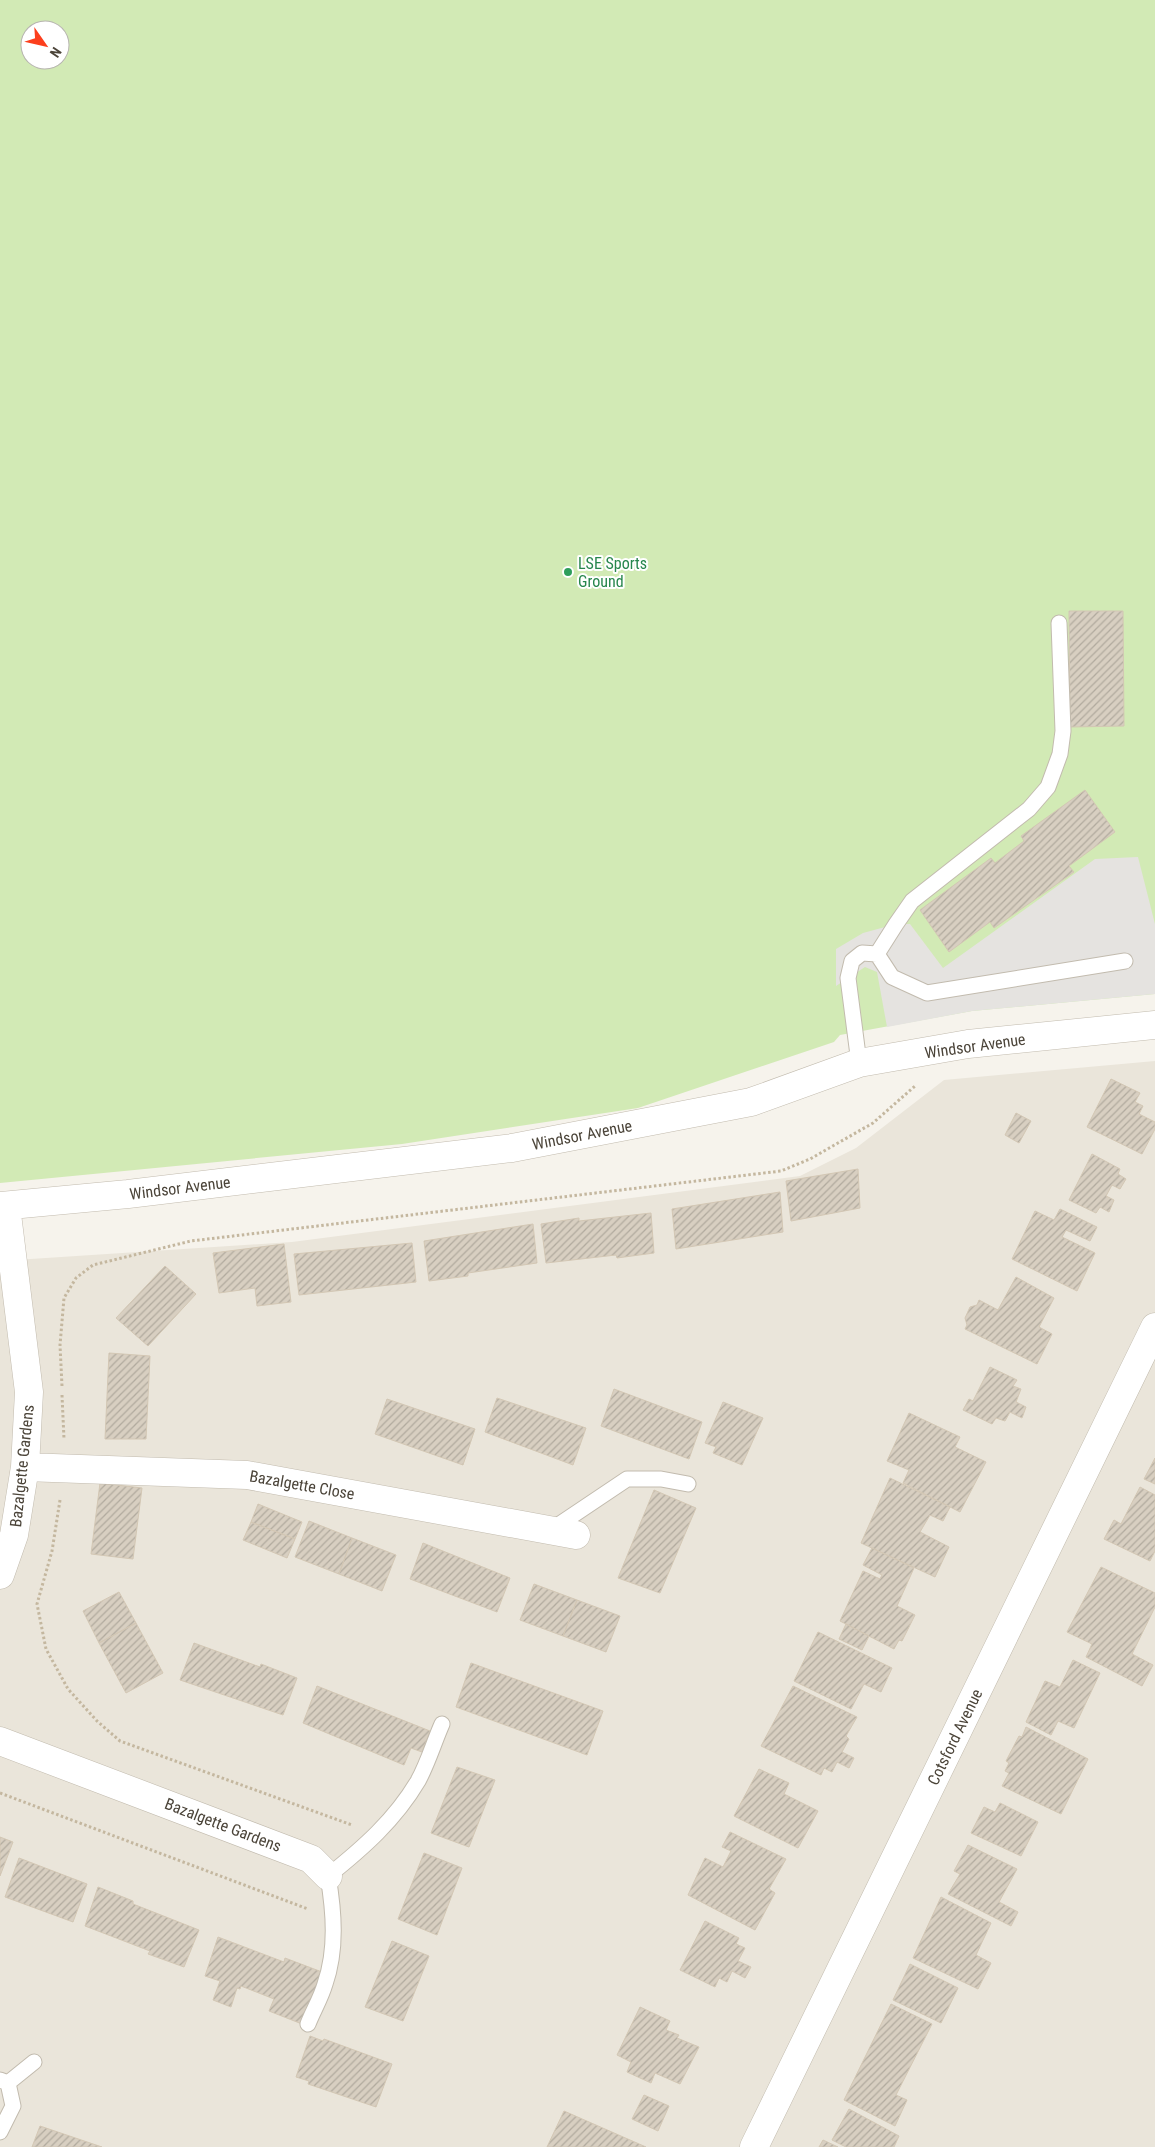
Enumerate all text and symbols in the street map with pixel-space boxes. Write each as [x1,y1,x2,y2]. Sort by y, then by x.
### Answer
north arrow [20,20,70,70]
text: N [47,44,65,60]
place label: LSE Sports Ground [578,554,647,591]
marker: LSE Sports Ground [562,566,574,578]
street label: Windsor Avenue [923,1030,1027,1062]
street label: Windsor Avenue [530,1116,634,1154]
street label: Windsor Avenue [128,1172,232,1204]
street label: Bazalgette Gardens [6,1404,38,1528]
street label: Bazalgette Close [248,1466,356,1504]
street label: Cotsford Avenue [924,1686,986,1788]
street label: Bazalgette Gardens [162,1794,284,1856]

